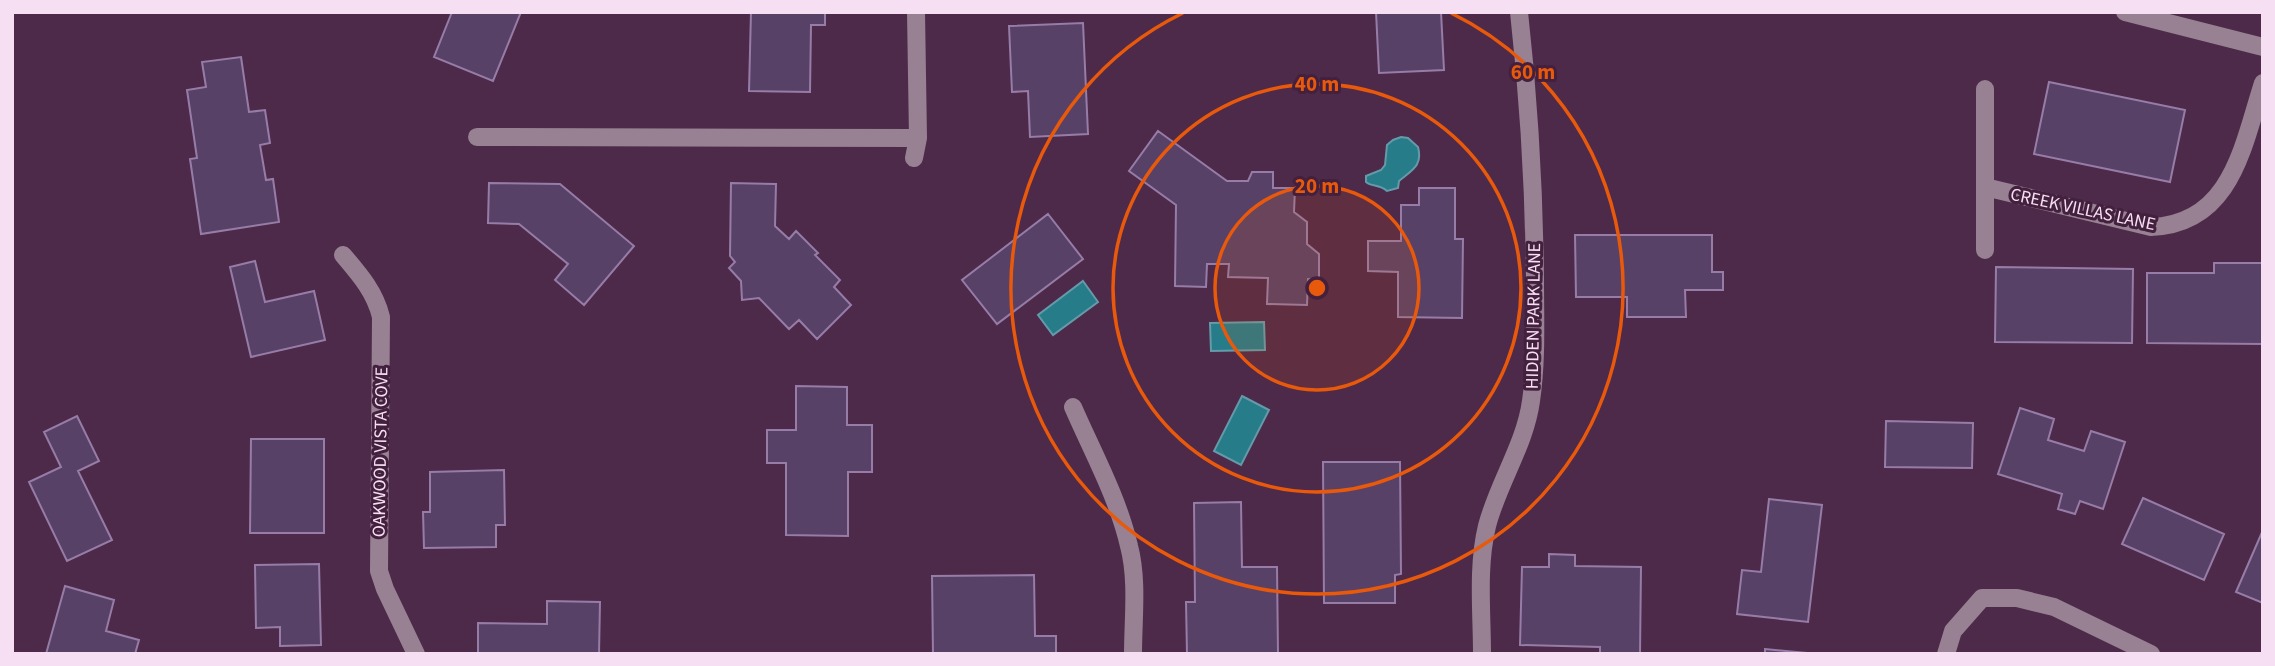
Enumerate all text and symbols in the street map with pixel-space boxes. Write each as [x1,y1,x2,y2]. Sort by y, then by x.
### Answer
text: 60 m [1511,57,1555,87]
text: 40 m [1295,69,1339,99]
text: 20 m [1295,171,1339,201]
street label: CREEK VILLAS LANE [2008,182,2158,237]
street label: HIDDEN PARK LANE [1520,243,1547,389]
centre of rings [1305,276,1329,300]
street label: OAKWOOD VISTA COVE [367,367,394,537]

